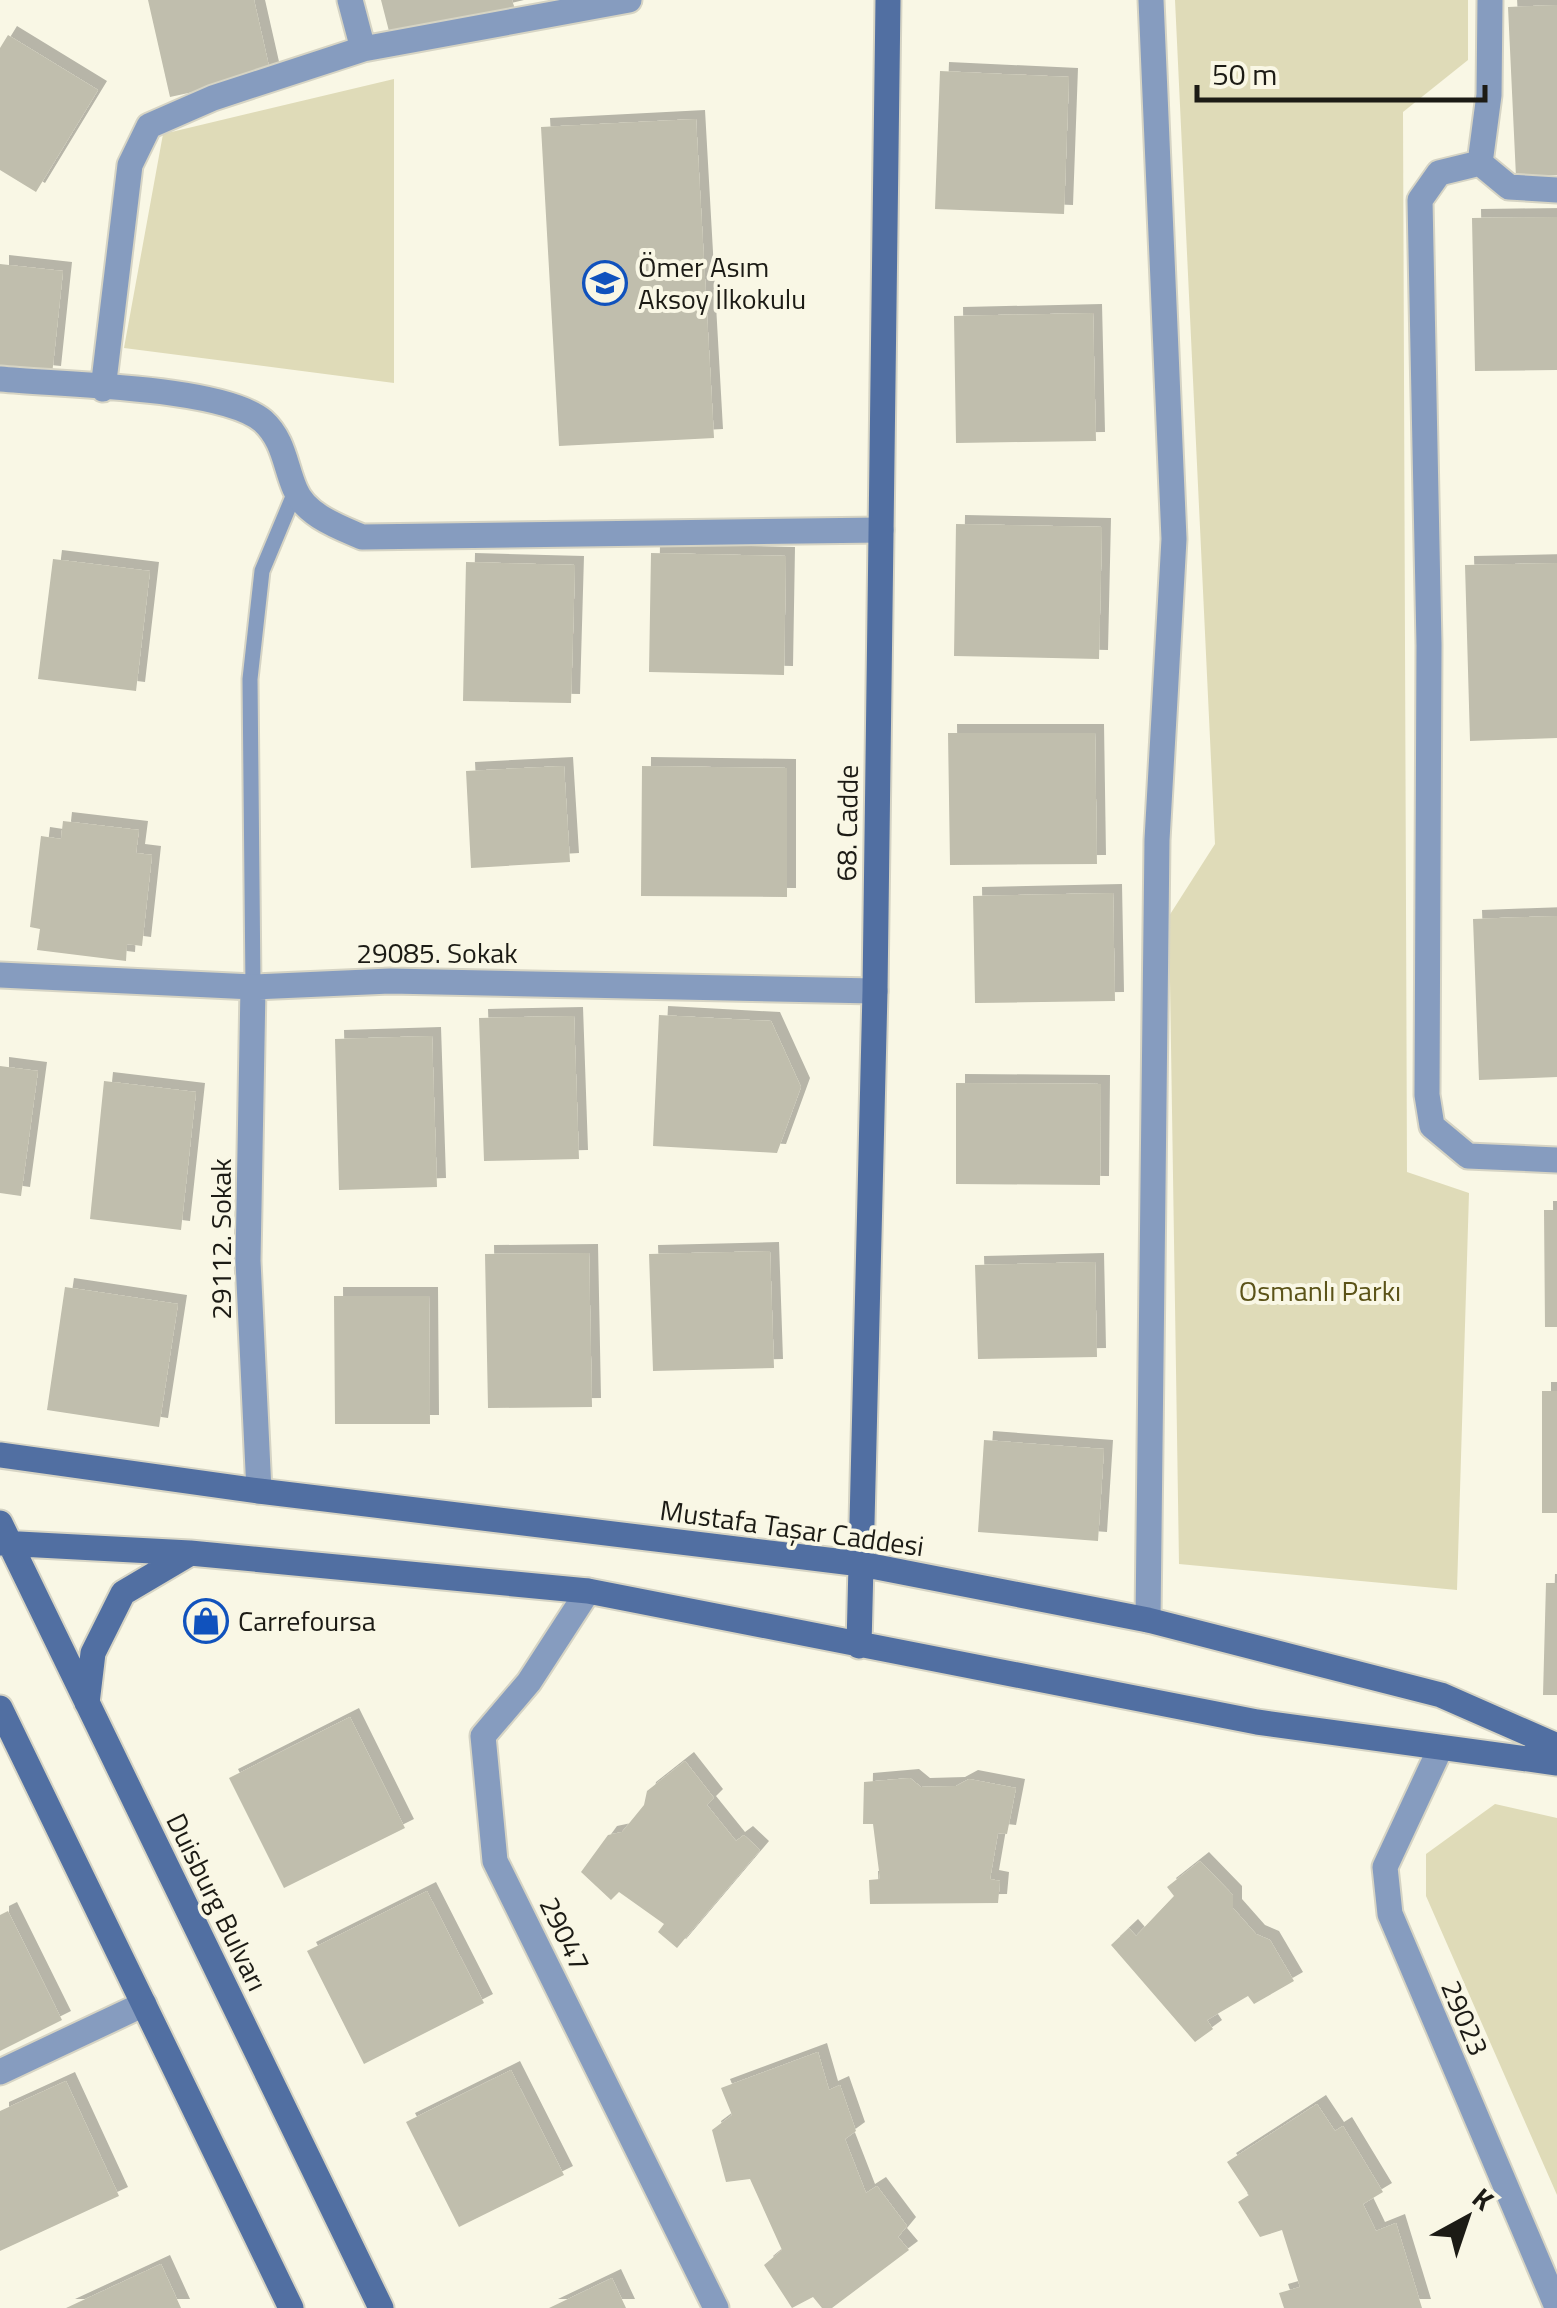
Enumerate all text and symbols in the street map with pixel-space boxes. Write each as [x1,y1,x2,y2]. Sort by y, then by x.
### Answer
scale bar [1197,40,1484,102]
text: 50 m [1212,51,1277,97]
place label: Ömer Asım Aksoy İlkokulu [638,245,806,320]
school or university icon: Ömer Asım Aksoy İlkokulu [582,260,628,306]
street label: 68. Cadde [824,764,869,882]
street label: 29085. Sokak [356,931,518,974]
street label: 29112. Sokak [199,1158,242,1320]
park label: Osmanlı Parkı [1239,1269,1401,1312]
street label: Mustafa Taşar Caddesi [657,1488,927,1567]
shop icon: Carrefoursa [183,1598,229,1644]
place label: Carrefoursa [238,1599,376,1642]
street label: Duisburg Bulvarı [156,1805,279,1998]
street label: 29047 [529,1889,602,1978]
street label: 29023 [1430,1973,1501,2062]
north arrow [1417,2168,1517,2268]
text: K [1463,2177,1504,2221]

